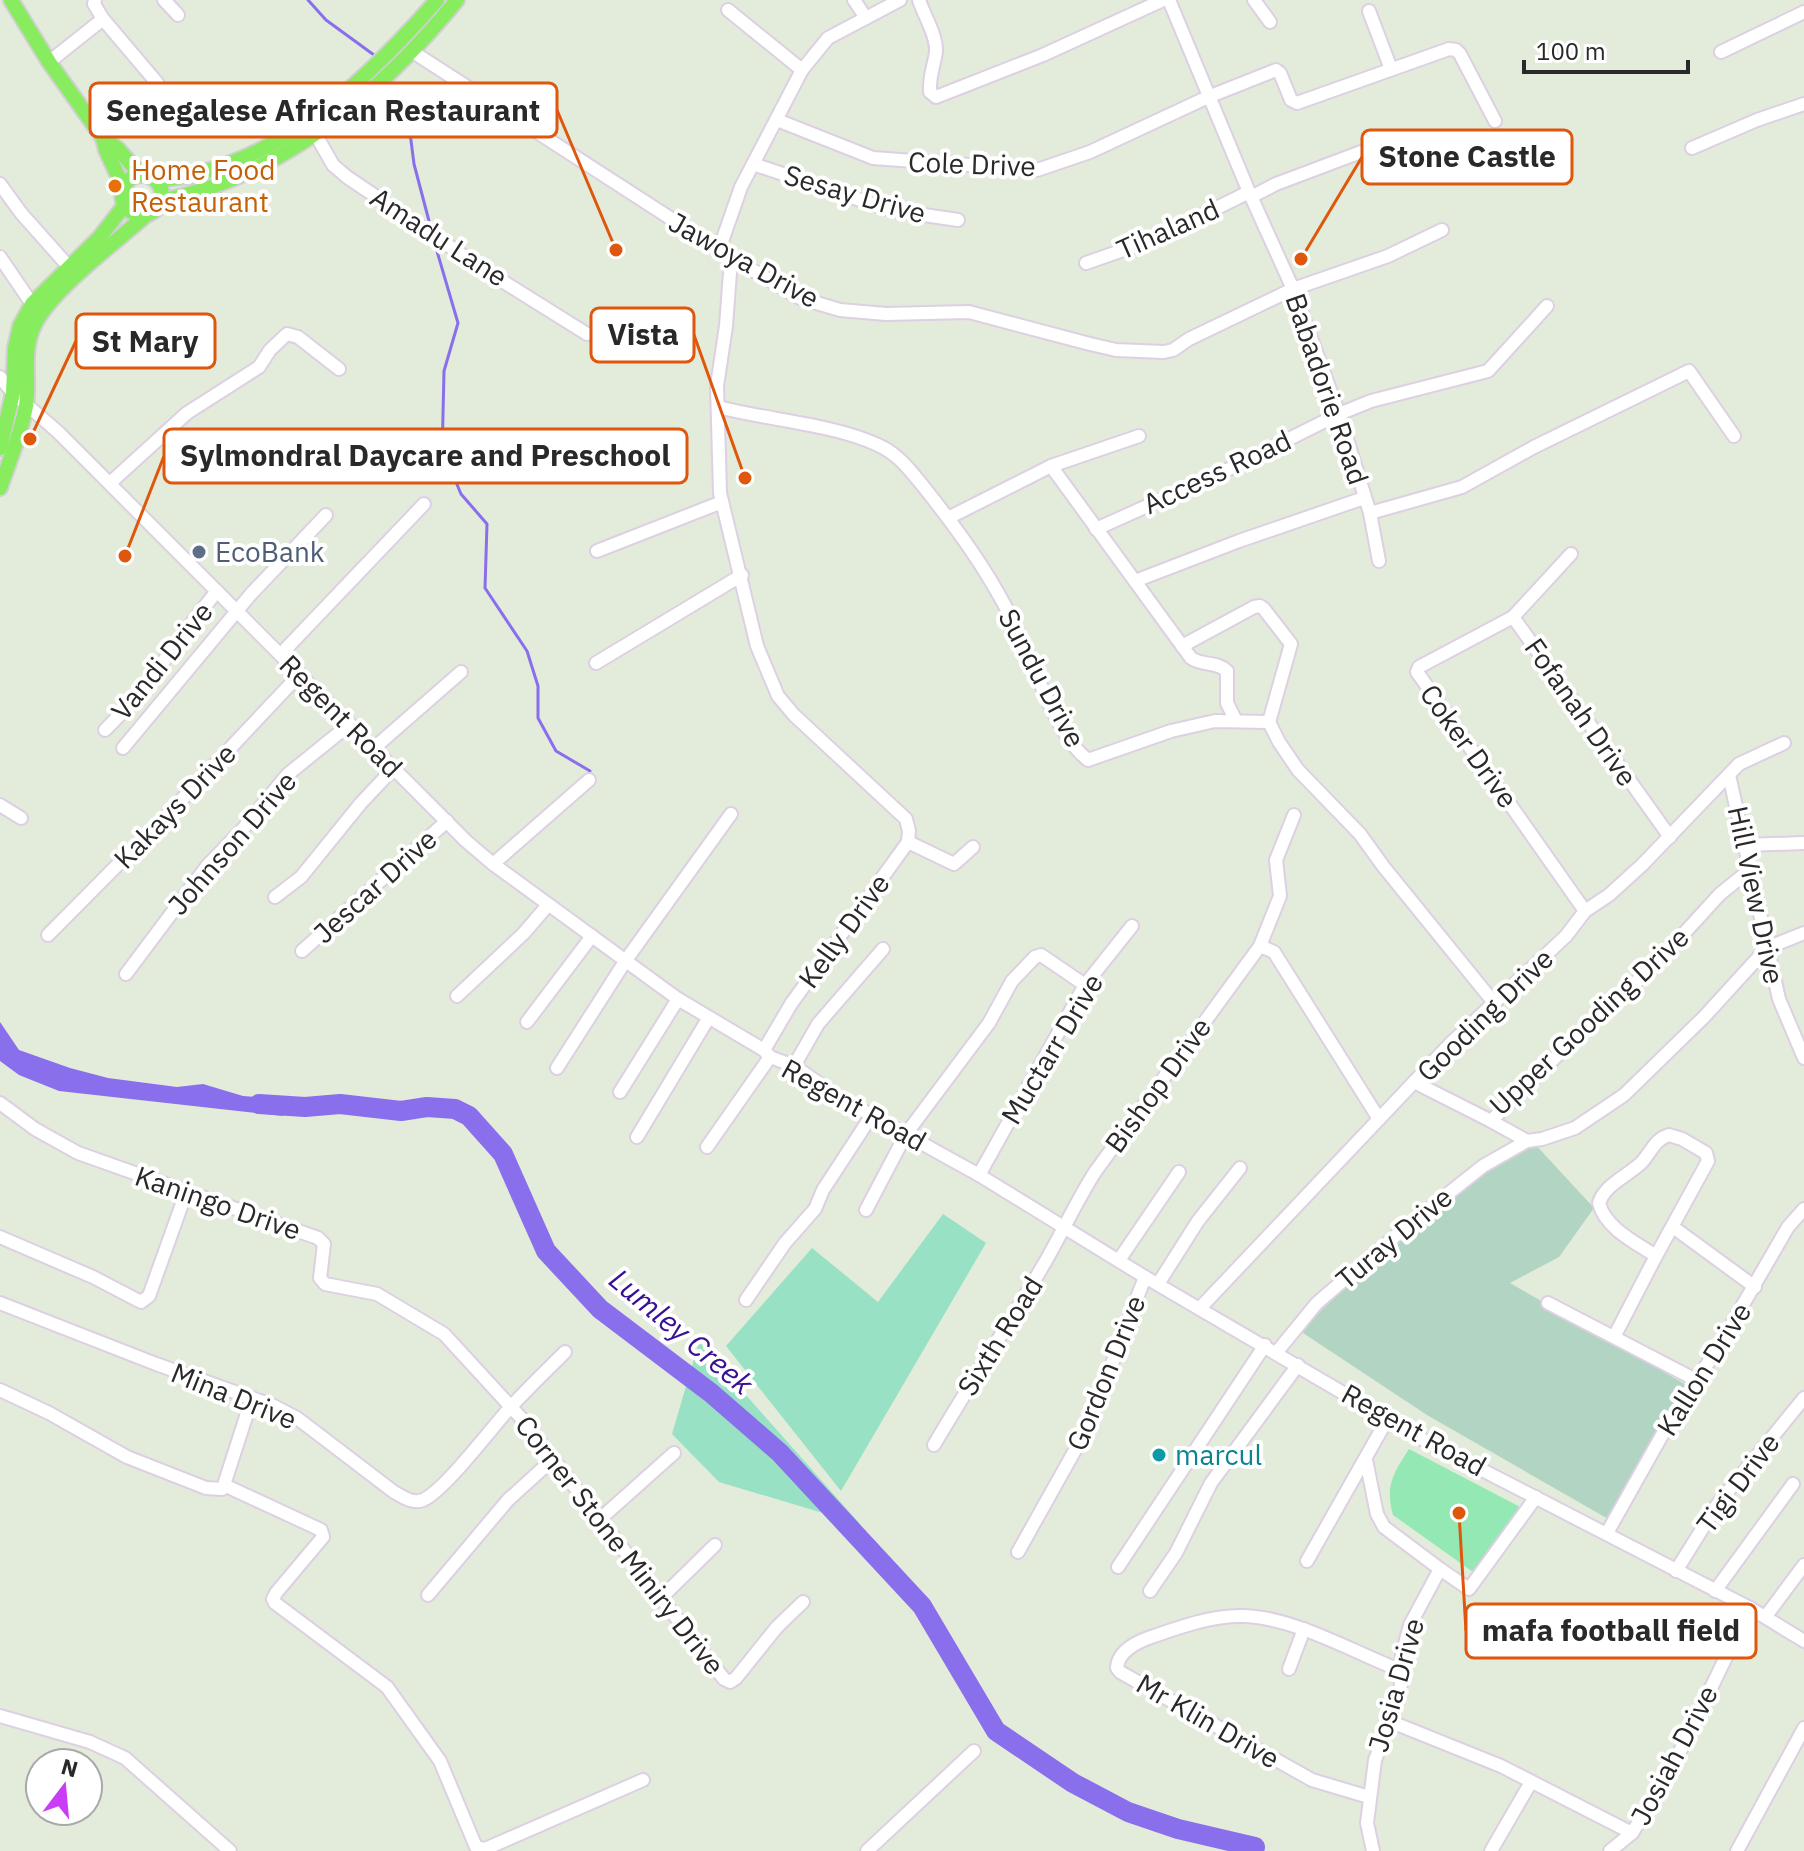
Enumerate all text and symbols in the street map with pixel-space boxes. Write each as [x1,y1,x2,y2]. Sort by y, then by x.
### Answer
scale bar [1524,24,1688,74]
text: 100 m [1536,35,1606,67]
callout: Senegalese African Restaurant [90,83,557,137]
text: Senegalese African Restaurant [106,90,540,129]
callout: Stone Castle [1362,130,1572,184]
text: Stone Castle [1378,136,1556,175]
street label: Cole Drive [908,143,1036,184]
place label: Home Food Restaurant [131,151,275,220]
street label: Sesay Drive [780,156,930,231]
marker: Home Food Restaurant [106,177,124,195]
street label: Amadu Lane [364,178,515,295]
street label: Tihaland [1111,190,1225,268]
street label: Jawoya Drive [663,203,826,316]
street label: Babadorie Road [1277,288,1378,489]
callout: Vista [591,308,694,362]
callout: St Mary [76,314,215,368]
text: Vista [607,314,679,353]
text: St Mary [91,321,199,360]
street label: Access Road [1137,421,1297,522]
callout: Sylmondral Daycare and Preschool [164,429,687,483]
text: Sylmondral Daycare and Preschool [180,435,670,474]
place label: EcoBank [215,533,325,570]
marker: EcoBank [190,543,208,561]
street label: Vandi Drive [103,594,221,727]
street label: Sundu Drive [990,602,1094,753]
street label: Fofanah Drive [1517,630,1646,793]
street label: Regent Road [272,646,411,785]
street label: Coker Drive [1412,676,1527,815]
street label: Kakays Drive [105,735,244,876]
street label: Johnson Drive [159,763,304,922]
street label: Hill View Drive [1720,803,1793,987]
street label: Jescar Drive [305,820,444,951]
street label: Kelly Drive [790,866,898,995]
street label: Upper Gooding Drive [1481,918,1696,1123]
street label: Gooding Drive [1408,940,1561,1089]
street label: Muctarr Drive [992,967,1111,1131]
street label: Bishop Drive [1096,1010,1219,1160]
street label: Regent Road [775,1050,933,1159]
street label: Kaningo Drive [130,1157,306,1248]
street label: Turay Drive [1328,1178,1460,1297]
water label: Lumley Creek [602,1259,762,1403]
street label: Sixth Road [948,1269,1051,1402]
street label: Gordon Drive [1058,1290,1154,1456]
street label: Kallon Drive [1648,1295,1759,1442]
street label: Mina Drive [166,1354,302,1437]
street label: Regent Road [1335,1375,1493,1484]
street label: Corner Stone Miniry Drive [507,1407,733,1682]
street label: Tigi Drive [1688,1425,1787,1540]
place label: marcul [1175,1436,1262,1473]
marker: marcul [1150,1446,1168,1464]
callout: mafa football field [1466,1604,1756,1658]
text: mafa football field [1482,1610,1740,1649]
street label: Josia Drive [1359,1614,1432,1756]
street label: Mr Klin Drive [1130,1665,1287,1776]
street label: Josiah Drive [1621,1679,1726,1831]
north arrow [24,1747,104,1827]
text: N [58,1751,81,1783]

